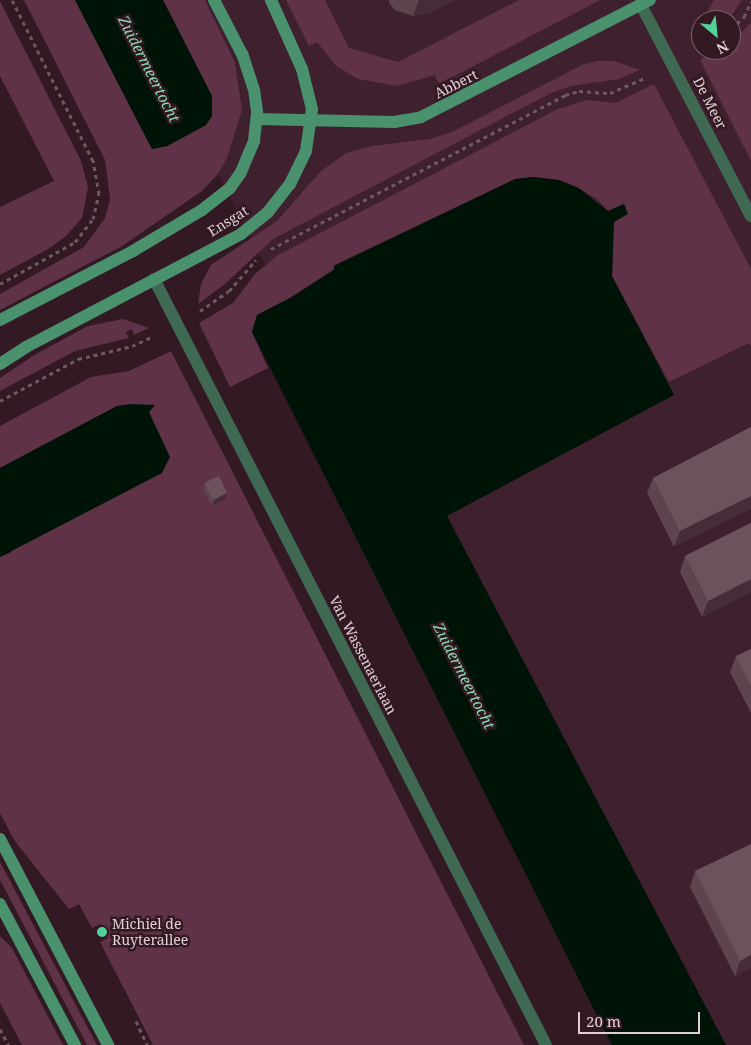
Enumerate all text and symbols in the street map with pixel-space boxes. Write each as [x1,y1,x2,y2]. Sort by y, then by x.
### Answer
north arrow [691,10,741,60]
water label: Zuidermeertocht [114,13,184,125]
text: N [713,37,732,59]
street label: Abbert [432,66,480,102]
street label: De Meer [690,74,730,132]
street label: Ensgat [205,202,251,240]
street label: Van Wassenaerlaan [326,593,400,717]
water label: Zuidermeertocht [429,620,499,732]
place label: Michiel de Ruyterallee [112,916,188,949]
marker: Michiel de Ruyterallee [96,926,108,938]
scale bar [581,1002,704,1034]
text: 20 m [586,1011,621,1031]

